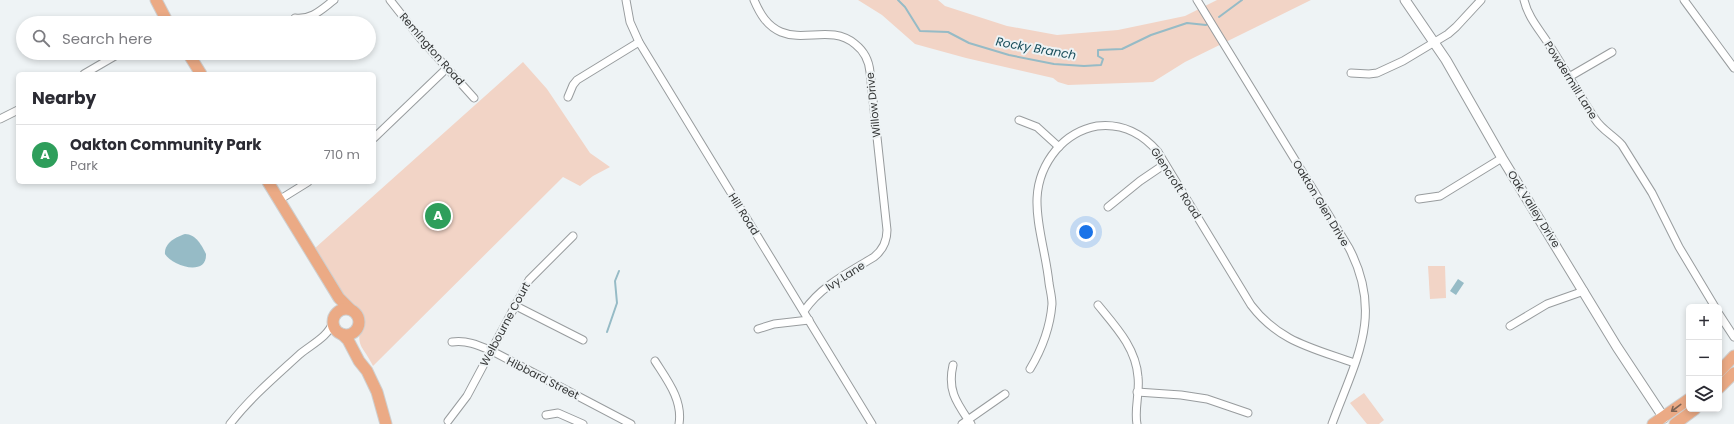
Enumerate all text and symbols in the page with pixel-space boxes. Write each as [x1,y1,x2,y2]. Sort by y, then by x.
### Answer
street label: Remington Road [396,9,468,89]
search box [16,16,376,60]
icon: search [30,27,52,49]
text: Search here [62,28,152,49]
water label: Rocky Branch [994,33,1078,63]
street label: Powdermill Lane [1541,38,1602,122]
street label: Willow Drive [862,71,884,138]
text: Nearby [32,86,96,110]
text: Oakton Community Park [70,134,262,155]
street label: Glencroft Road [1147,144,1205,222]
text: A [40,145,50,164]
text: 710 m [324,145,360,164]
text: Park [70,156,98,175]
street label: Oakton Glen Drive [1289,157,1353,249]
street label: Oak Valley Drive [1504,167,1564,251]
street label: Hill Road [725,190,763,238]
pin: A [425,201,451,231]
your location [1076,222,1096,242]
street label: Ivy Lane [822,257,868,295]
street label: Welbourne Court [476,279,534,369]
map controls [1686,304,1722,412]
button: + [1686,304,1722,340]
button: − [1686,340,1722,376]
street label: Hibbard Street [504,353,582,403]
button: layers [1686,376,1722,412]
one-way arrow [1671,404,1682,413]

